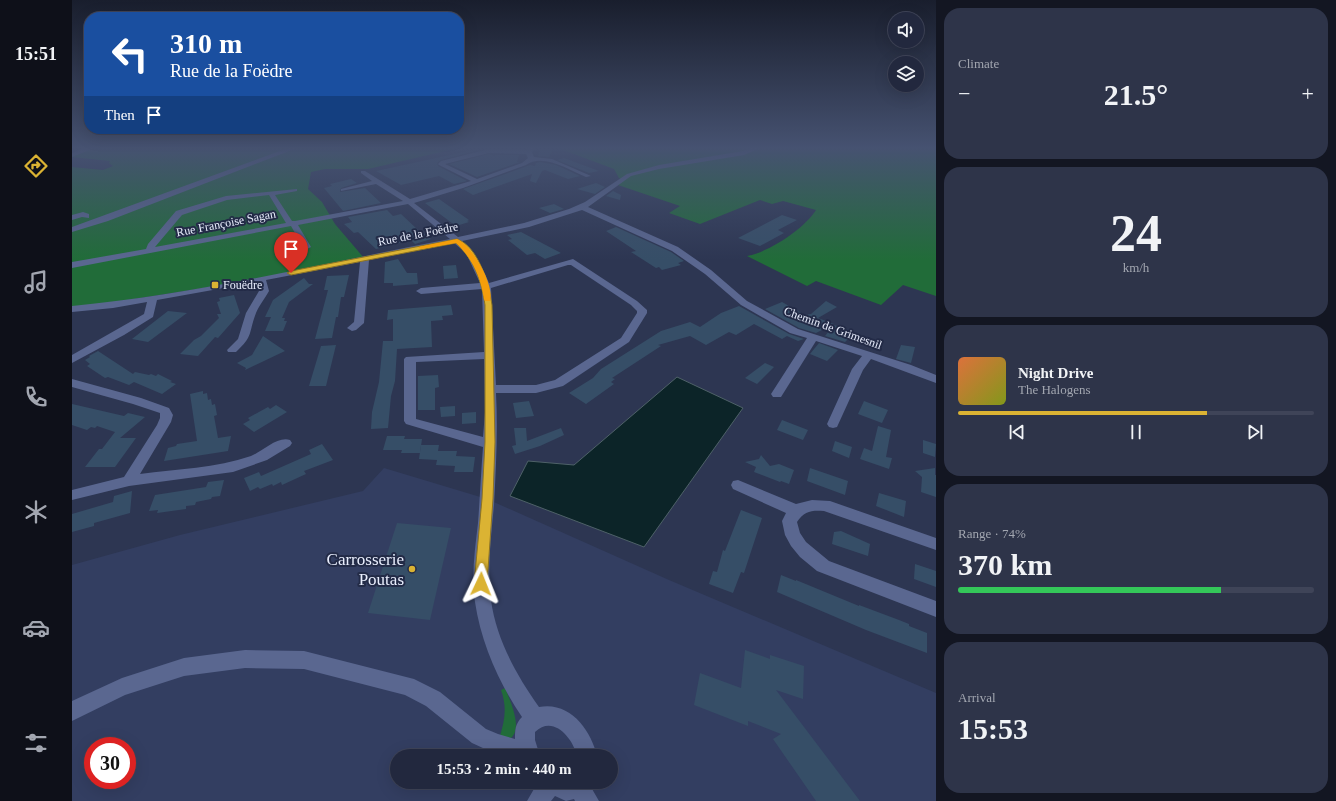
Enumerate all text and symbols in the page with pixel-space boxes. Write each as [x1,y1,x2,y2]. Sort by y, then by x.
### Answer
map controls [888,12,924,92]
button: sound [888,12,924,48]
icon: left [104,28,156,80]
text: 310 m [170,28,242,59]
text: 15:51 [15,44,57,64]
button: layers [888,56,924,92]
text: Climate [958,56,999,71]
text: Rue de la Foëdre [170,61,292,81]
text: 21.5° [1104,78,1168,111]
text: − [958,81,970,106]
text: + [1302,81,1314,106]
icon: arrive [143,104,165,126]
text: Then [104,107,135,123]
icon: directions [22,152,50,180]
text: 24 [1110,205,1162,262]
street label: Rue Françoise Sagan [175,206,277,240]
street label: Rue de la Foëdre [377,219,459,249]
pin [274,232,308,273]
icon: arrive [280,238,302,260]
text: km/h [1123,260,1149,275]
icon: music [22,268,50,296]
place label: Fouëdre [223,278,262,292]
marker: Fouëdre [210,280,220,290]
street label: Chemin de Grimesnil [782,304,885,352]
text: Night Drive [1018,365,1093,381]
text: The Halogens [1018,382,1091,397]
icon: phone [22,383,50,411]
icon: previous [1006,421,1028,443]
icon: pause [1125,421,1147,443]
icon: next [1244,421,1266,443]
icon: climate [22,498,50,526]
text: Range · 74% [958,526,1026,541]
text: 370 km [958,548,1052,581]
place label: Carrosserie Poutas [327,550,404,589]
position arrow [460,563,502,605]
marker: Carrosserie Poutas [407,564,417,574]
icon: car [22,614,50,642]
text: Arrival [958,690,996,705]
text: 15:53 [958,712,1028,745]
icon: filters [22,729,50,757]
speed limit sign: 30 [84,737,136,789]
text: 15:53 · 2 min · 440 m [437,761,572,777]

